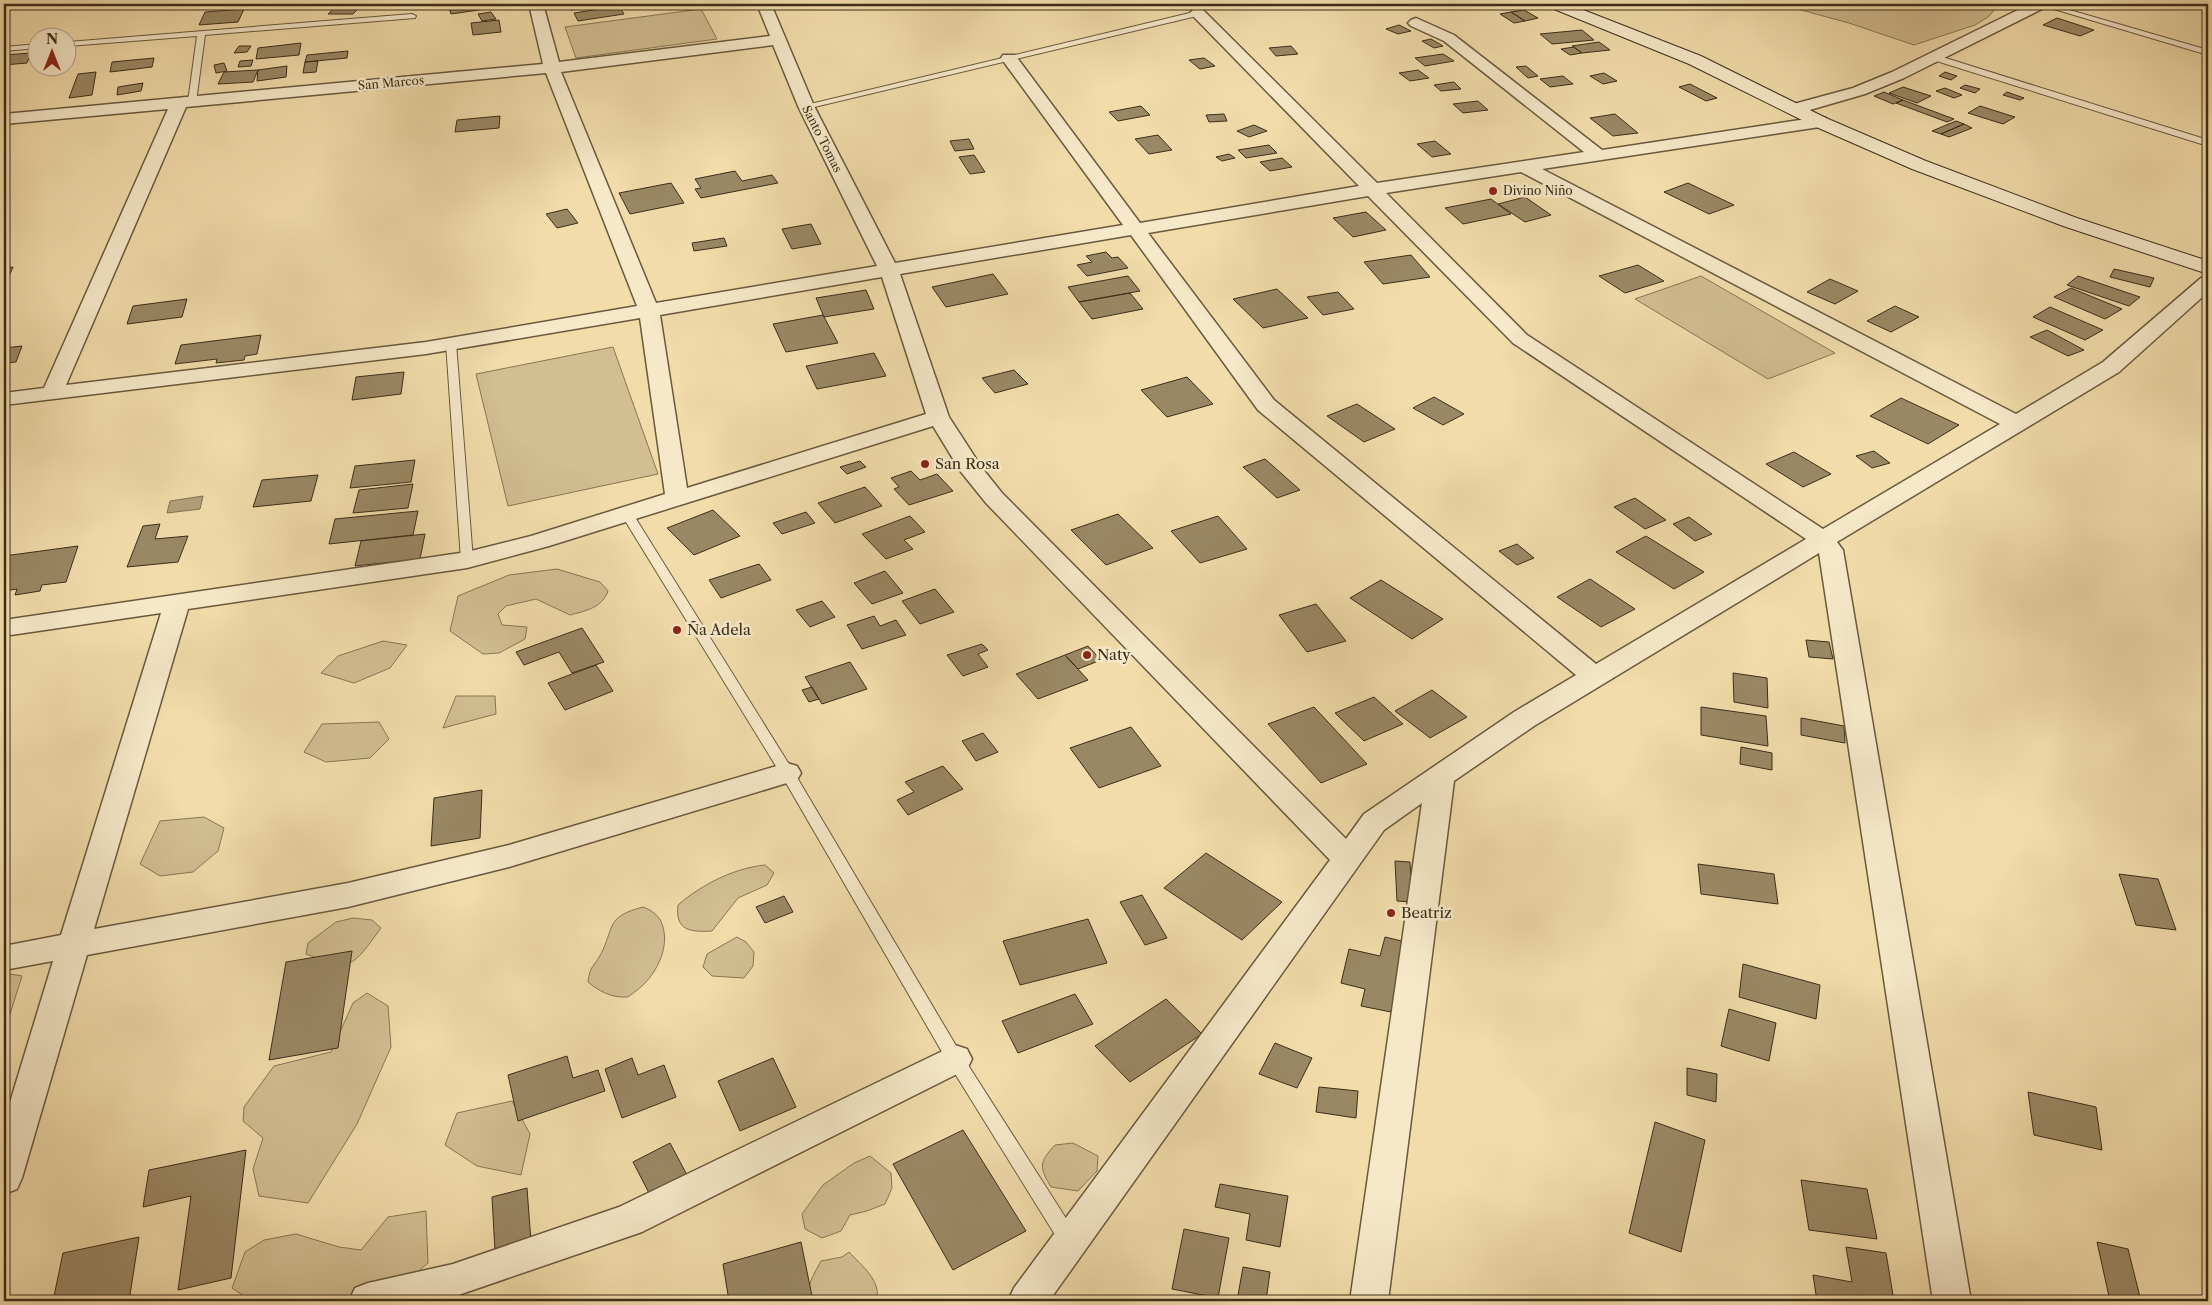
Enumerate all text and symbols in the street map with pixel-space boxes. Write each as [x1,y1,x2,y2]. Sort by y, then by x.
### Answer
north arrow [28,28,78,78]
text: N [46,30,58,48]
street label: San Marcos [357,72,425,93]
street label: Santo Tomas [799,103,846,175]
place label: Divino Niño [1503,183,1573,198]
marker: Divino Niño [1487,185,1499,197]
place label: San Rosa [935,454,1000,473]
marker: San Rosa [919,458,931,470]
place label: Ña Adela [687,620,751,639]
marker: Ña Adela [671,624,683,636]
place label: Naty [1097,645,1131,664]
marker: Naty [1081,649,1093,661]
place label: Beatriz [1401,903,1452,922]
marker: Beatriz [1385,907,1397,919]

